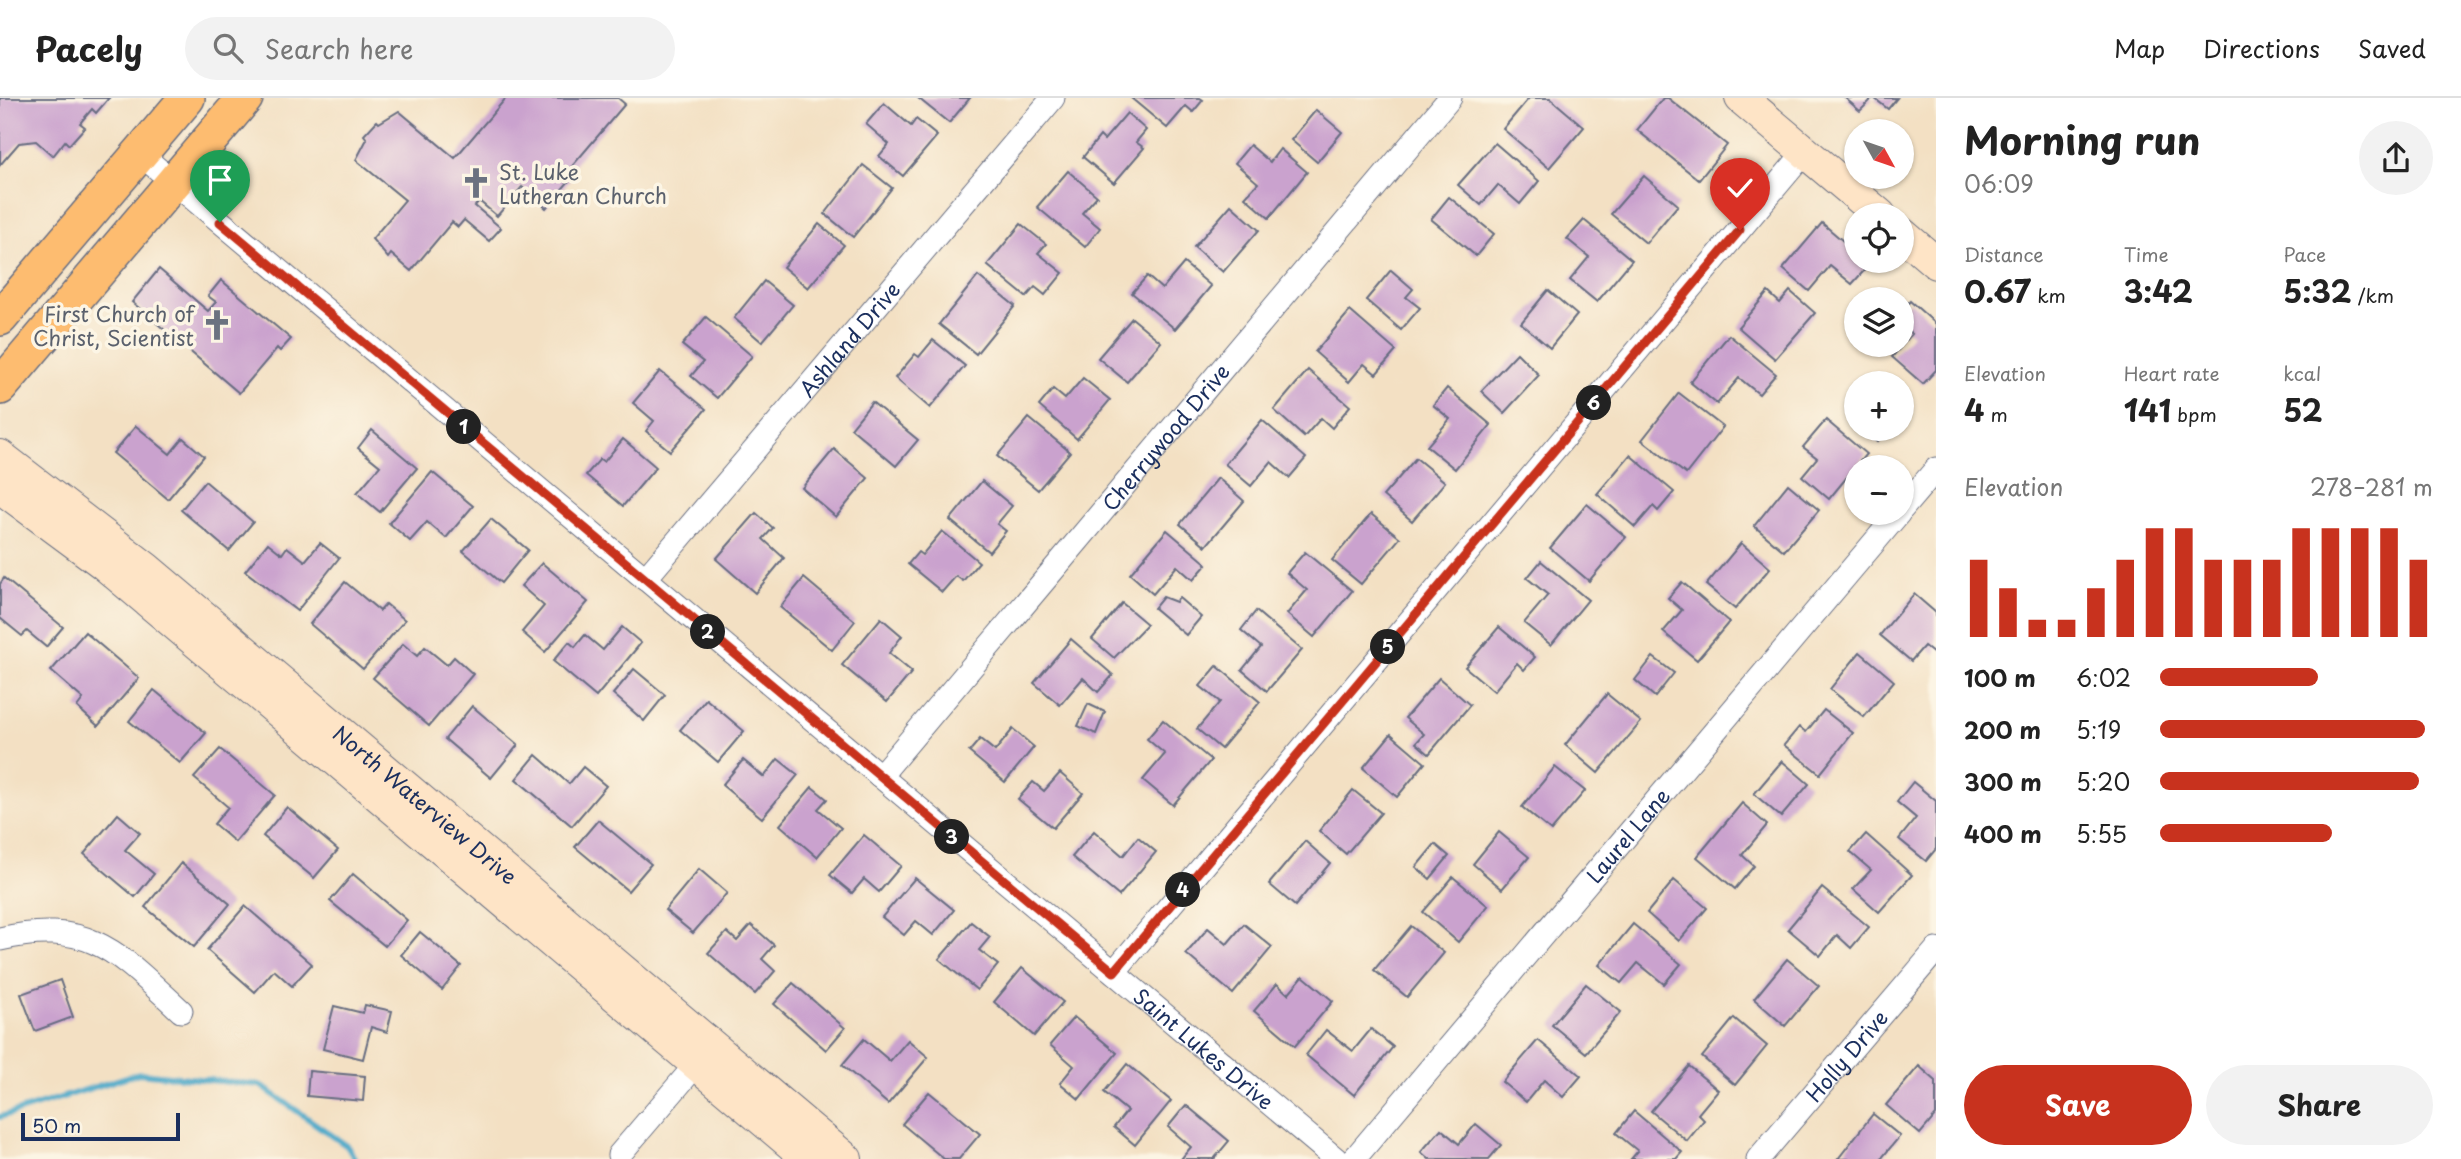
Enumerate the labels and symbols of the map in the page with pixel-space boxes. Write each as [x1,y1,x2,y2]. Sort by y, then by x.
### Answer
north arrow [1844,119,1914,189]
pin [190,150,250,222]
place label: St. Luke Lutheran Church [499,155,667,211]
pin [1710,158,1770,230]
church icon: St. Luke Lutheran Church [459,166,493,200]
street label: Ashland Drive [791,274,907,403]
place label: First Church of Christ, Scientist [33,297,196,353]
church icon: First Church of Christ, Scientist [200,308,234,342]
street label: Cherrywood Drive [1094,356,1237,518]
pin: 6 [1576,386,1612,420]
pin: 1 [447,410,482,444]
pin: 2 [690,614,726,650]
pin: 5 [1370,630,1406,664]
street label: North Waterview Drive [327,717,525,891]
street label: Laurel Lane [1578,780,1677,890]
pin: 3 [934,820,970,854]
pin: 4 [1166,872,1200,908]
street label: Saint Lukes Drive [1127,980,1281,1117]
street label: Holly Drive [1798,1002,1895,1109]
scale bar [21,1110,180,1142]

